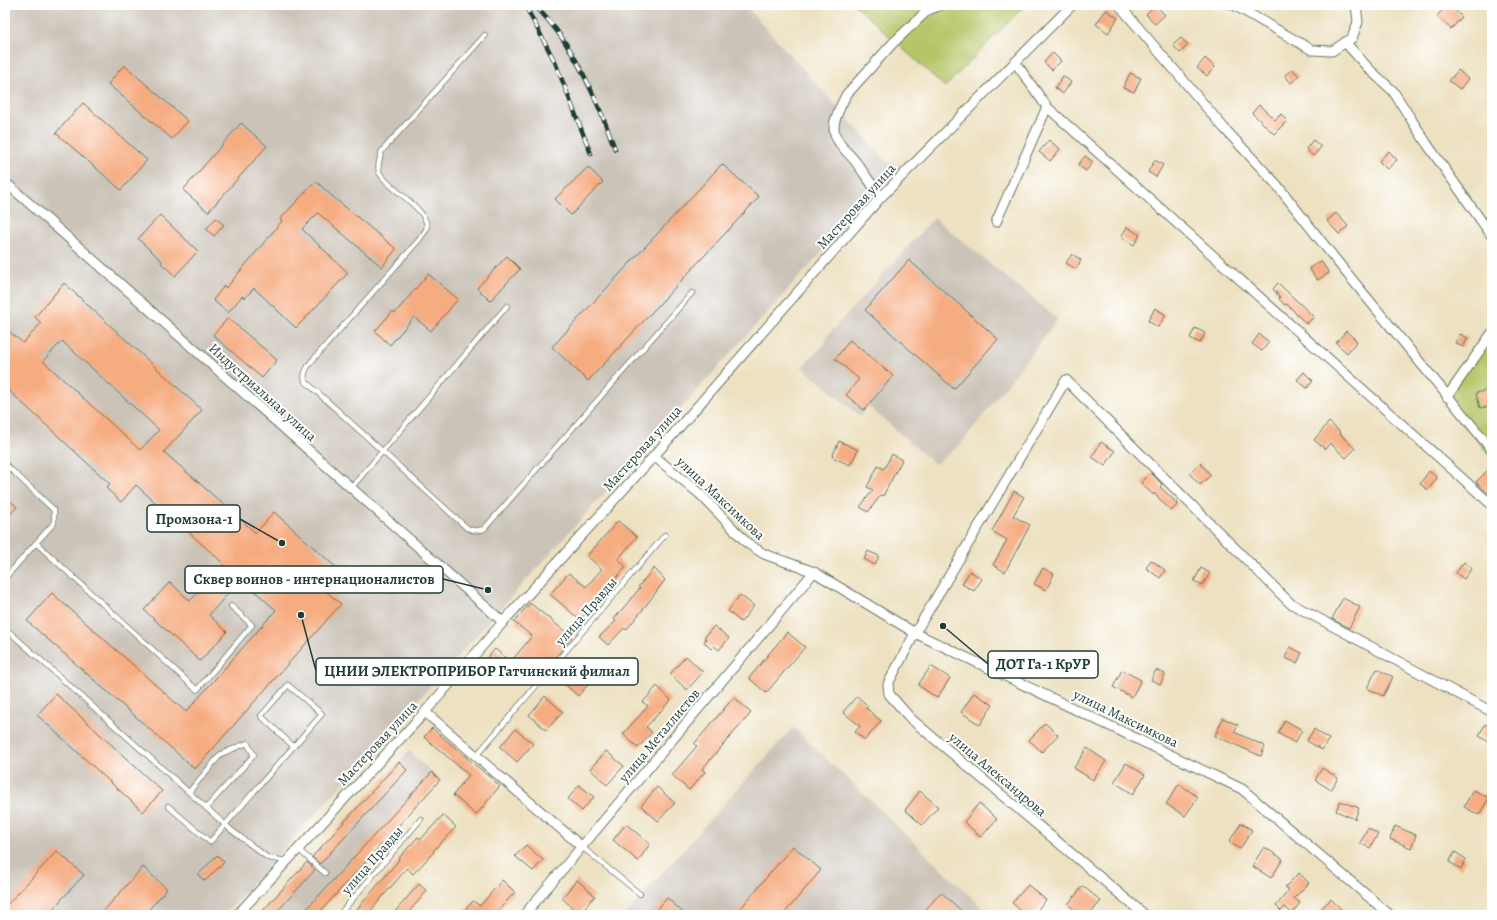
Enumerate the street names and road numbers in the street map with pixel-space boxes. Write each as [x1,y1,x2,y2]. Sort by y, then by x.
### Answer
street label: Мастеровая улица [813,159,900,253]
street label: Индустриальная улица [205,339,321,446]
street label: Мастеровая улица [599,401,686,495]
street label: улица Максимкова [672,452,769,545]
street label: улица Правды [551,573,621,650]
street label: улица Металлистов [614,684,705,787]
street label: улица Максимкова [1069,684,1182,752]
street label: Мастеровая улица [333,696,422,790]
street label: улица Александрова [944,727,1051,821]
street label: улица Правды [337,822,407,899]

